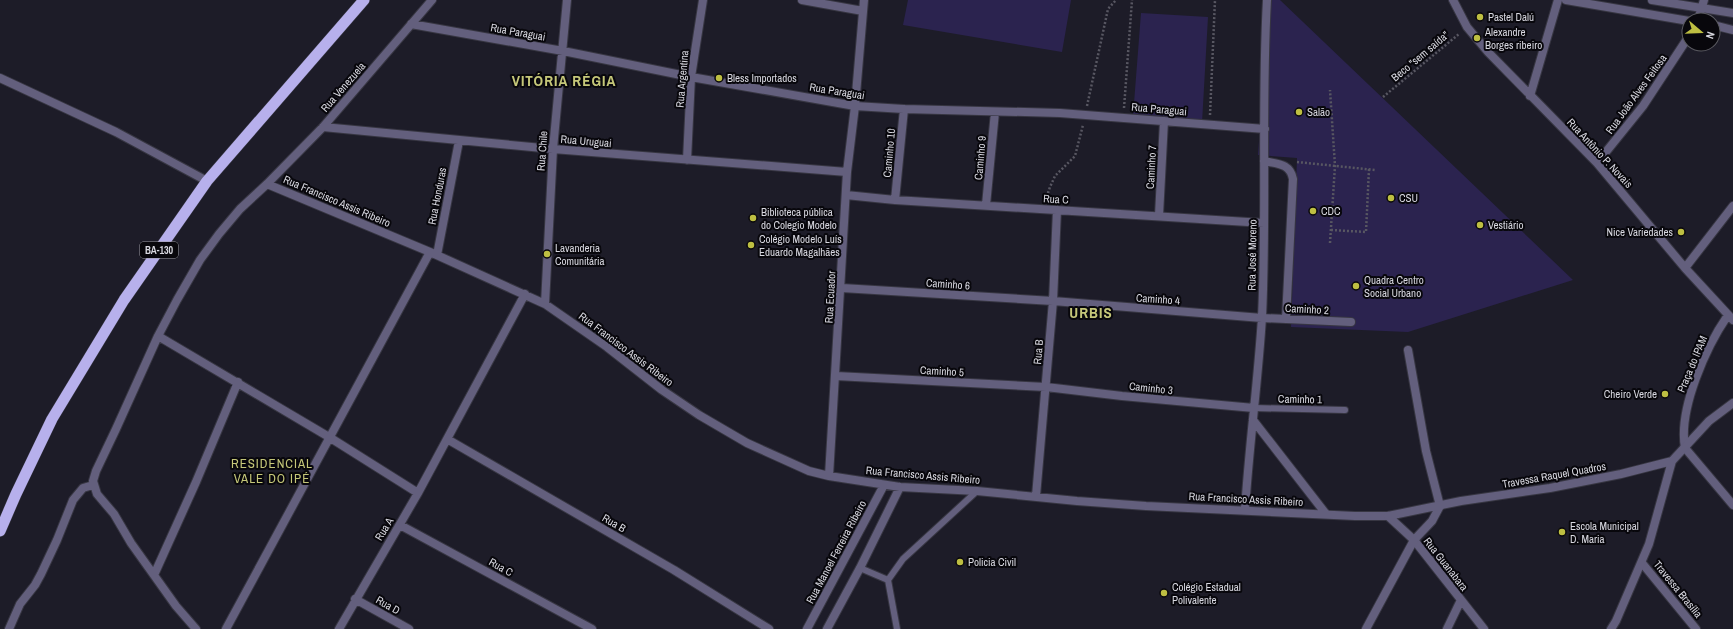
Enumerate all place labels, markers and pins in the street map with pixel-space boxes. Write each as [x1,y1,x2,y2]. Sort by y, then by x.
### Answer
place label: Pastel Dalú [1488,10,1534,24]
marker: Pastel Dalú [1475,12,1485,22]
place label: Alexandre Borges ribeiro [1484,25,1542,52]
marker: Alexandre Borges ribeiro [1472,33,1482,43]
place label: Bless Importados [727,71,797,85]
marker: Bless Importados [714,73,724,83]
place label: Salão [1307,105,1330,119]
marker: Salão [1294,107,1304,117]
place label: CSU [1399,191,1418,205]
marker: CSU [1386,193,1396,203]
place label: CDC [1321,204,1341,218]
place label: Biblioteca pública do Colegio Modelo [761,205,837,232]
marker: CDC [1308,206,1318,216]
marker: Biblioteca pública do Colegio Modelo [748,213,758,223]
place label: Vestiário [1488,218,1524,232]
marker: Vestiário [1475,220,1485,230]
place label: Nice Variedades [1606,225,1673,239]
marker: Nice Variedades [1676,227,1686,237]
place label: Colégio Modelo Luís Eduardo Magalhães [759,232,842,259]
marker: Colégio Modelo Luís Eduardo Magalhães [746,240,756,250]
place label: Lavanderia Comunitária [555,241,605,268]
marker: Lavanderia Comunitária [542,249,552,259]
place label: Quadra Centro Social Urbano [1364,273,1424,300]
marker: Quadra Centro Social Urbano [1351,281,1361,291]
place label: Cheiro Verde [1604,387,1657,401]
marker: Cheiro Verde [1660,389,1670,399]
place label: Escola Municipal D. Maria [1570,519,1639,546]
marker: Escola Municipal D. Maria [1557,527,1567,537]
place label: Policia Civil [968,555,1016,569]
marker: Policia Civil [955,557,965,567]
place label: Colégio Estadual Polivalente [1172,580,1241,607]
marker: Colégio Estadual Polivalente [1159,588,1169,598]

